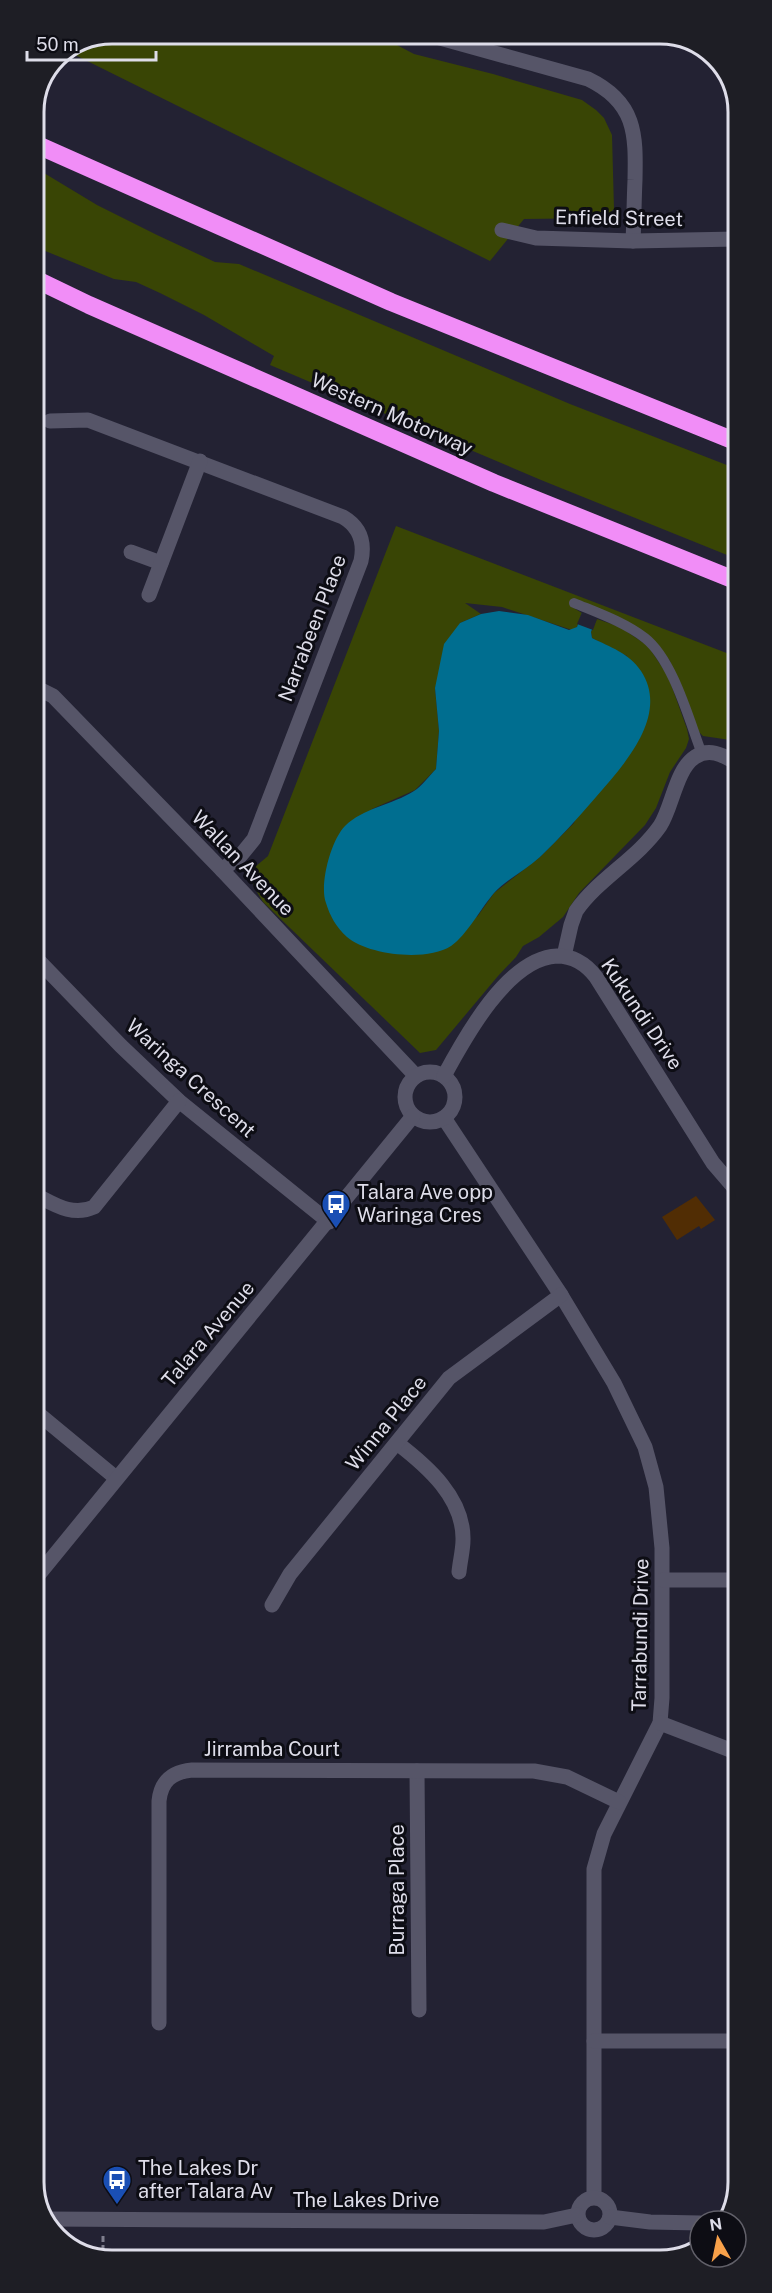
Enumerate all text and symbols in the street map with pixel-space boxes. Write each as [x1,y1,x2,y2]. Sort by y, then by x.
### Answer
scale bar [27,24,156,62]
text: 50 m [36,34,79,55]
street label: Enfield Street [555,205,683,231]
street label: Western Motorway [307,368,477,461]
street label: Narrabeen Place [273,551,351,705]
street label: Wallan Avenue [187,805,299,921]
street label: Kukundi Drive [596,954,688,1074]
street label: Waringa Crescent [121,1014,261,1142]
place label: Talara Ave opp Waringa Cres [357,1180,493,1227]
bus stop icon: Talara Ave opp Waringa Cres [320,1188,352,1230]
street label: Talara Avenue [157,1276,259,1392]
street label: Winna Place [340,1371,432,1475]
street label: Tarrabundi Drive [627,1558,653,1712]
street label: Jirramba Court [204,1737,340,1761]
street label: Burraga Place [385,1824,409,1956]
place label: The Lakes Dr after Talara Av [138,2156,273,2203]
bus stop icon: The Lakes Dr after Talara Av [101,2164,133,2206]
street label: The Lakes Drive [293,2188,439,2212]
north arrow [688,2209,748,2269]
text: N [708,2214,723,2235]

